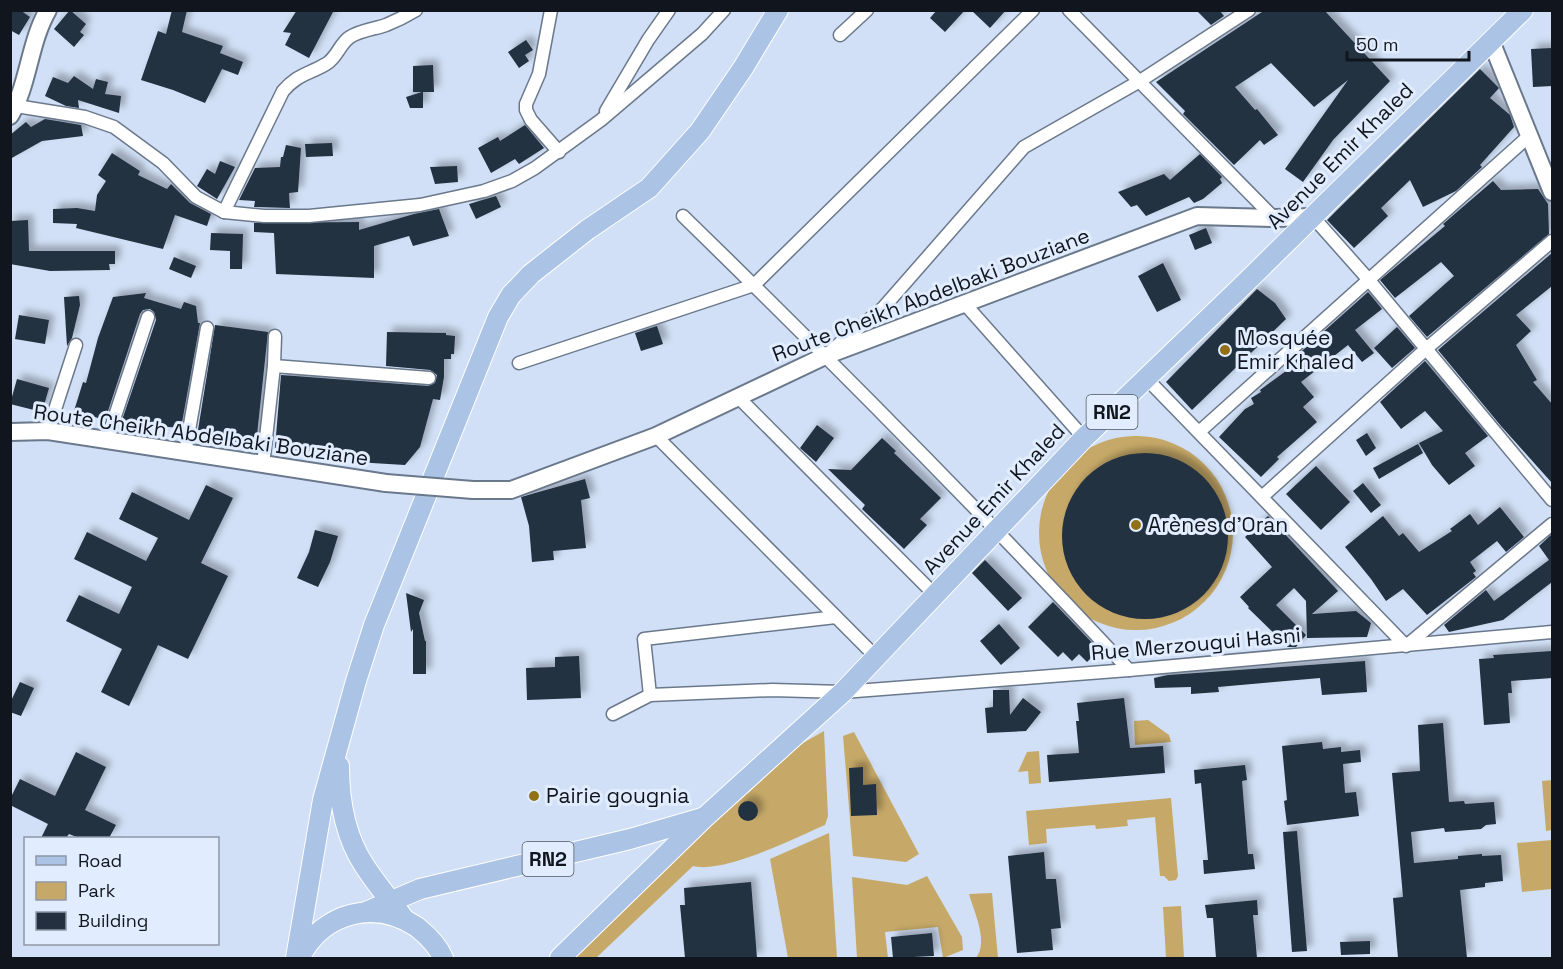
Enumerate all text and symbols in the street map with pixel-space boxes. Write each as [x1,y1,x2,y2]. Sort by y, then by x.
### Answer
scale bar [1347,24,1468,62]
text: 50 m [1356,33,1398,56]
street label: Avenue Emir Khaled [1261,77,1419,235]
street label: Route Cheikh Abdelbaki Bouziane [768,221,1093,368]
place label: Mosquée Emir Khaled [1237,324,1354,375]
marker: Mosquée Emir Khaled [1218,343,1232,357]
road number: RN2 [1086,395,1138,429]
street label: Route Cheikh Abdelbaki Bouziane [32,398,370,471]
street label: Avenue Emir Khaled [917,417,1071,580]
place label: Arènes d'Oran [1148,511,1288,538]
marker: Arènes d'Oran [1129,518,1143,532]
street label: Rue Merzougui Hasni [1090,621,1302,666]
place label: Pairie gougnia [546,782,689,809]
marker: Pairie gougnia [527,789,541,803]
legend [24,837,219,945]
road number: RN2 [522,842,574,876]
text: Road [78,849,122,872]
text: Park [78,879,116,902]
text: Building [78,909,148,932]

